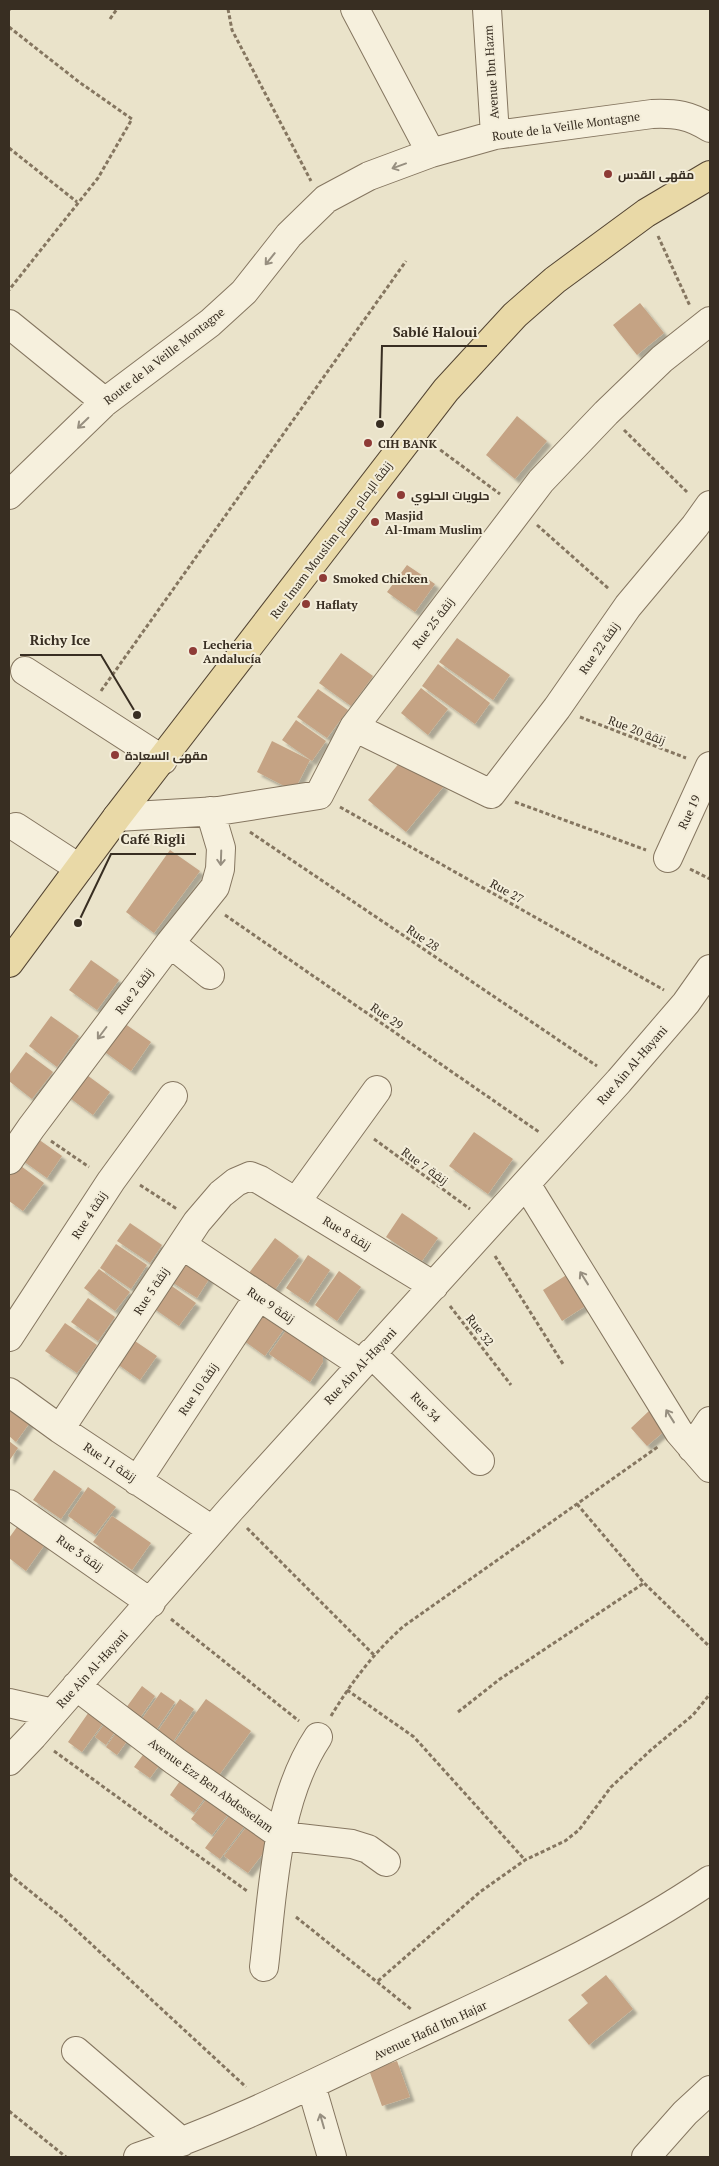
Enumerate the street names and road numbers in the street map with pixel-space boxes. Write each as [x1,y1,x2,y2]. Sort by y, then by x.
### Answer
street label: Avenue Ibn Hazm [480,24,502,119]
street label: Route de la Veille Montagne [491,108,641,144]
street label: Route de la Veille Montagne [101,304,227,408]
street label: Rue Imam Mouslim زنقة الإمام مسلم [267,458,396,622]
street label: Rue 25 زنقة [409,594,457,652]
street label: Rue 22 زنقة [576,619,622,677]
street label: Rue 20 زنقة [606,712,668,748]
street label: Rue 19 [675,792,703,832]
street label: Rue 27 [487,876,527,906]
street label: Rue 28 [404,922,442,954]
street label: Rue 2 زنقة [112,965,156,1017]
street label: Rue 29 [368,999,406,1033]
street label: Rue Ain Al-Hayani [594,1022,671,1107]
street label: Rue 7 زنقة [399,1144,451,1188]
street label: Rue 4 زنقة [68,1188,110,1242]
street label: Rue 8 زنقة [320,1213,374,1253]
street label: Rue 5 زنقة [130,1264,172,1318]
street label: Rue 9 زنقة [245,1284,297,1326]
street label: Rue 32 [463,1311,497,1349]
street label: Rue Ain Al-Hayani [321,1324,400,1407]
street label: Rue 10 زنقة [175,1360,221,1418]
street label: Rue 34 [408,1389,445,1426]
street label: Rue 11 زنقة [81,1439,139,1485]
street label: Rue 3 زنقة [54,1531,106,1575]
street label: Rue Ain Al-Hayani [53,1627,131,1711]
street label: Avenue Ezz Ben Abdesselam [146,1735,277,1836]
street label: Avenue Hafid Ibn Hajar [371,1997,489,2063]

